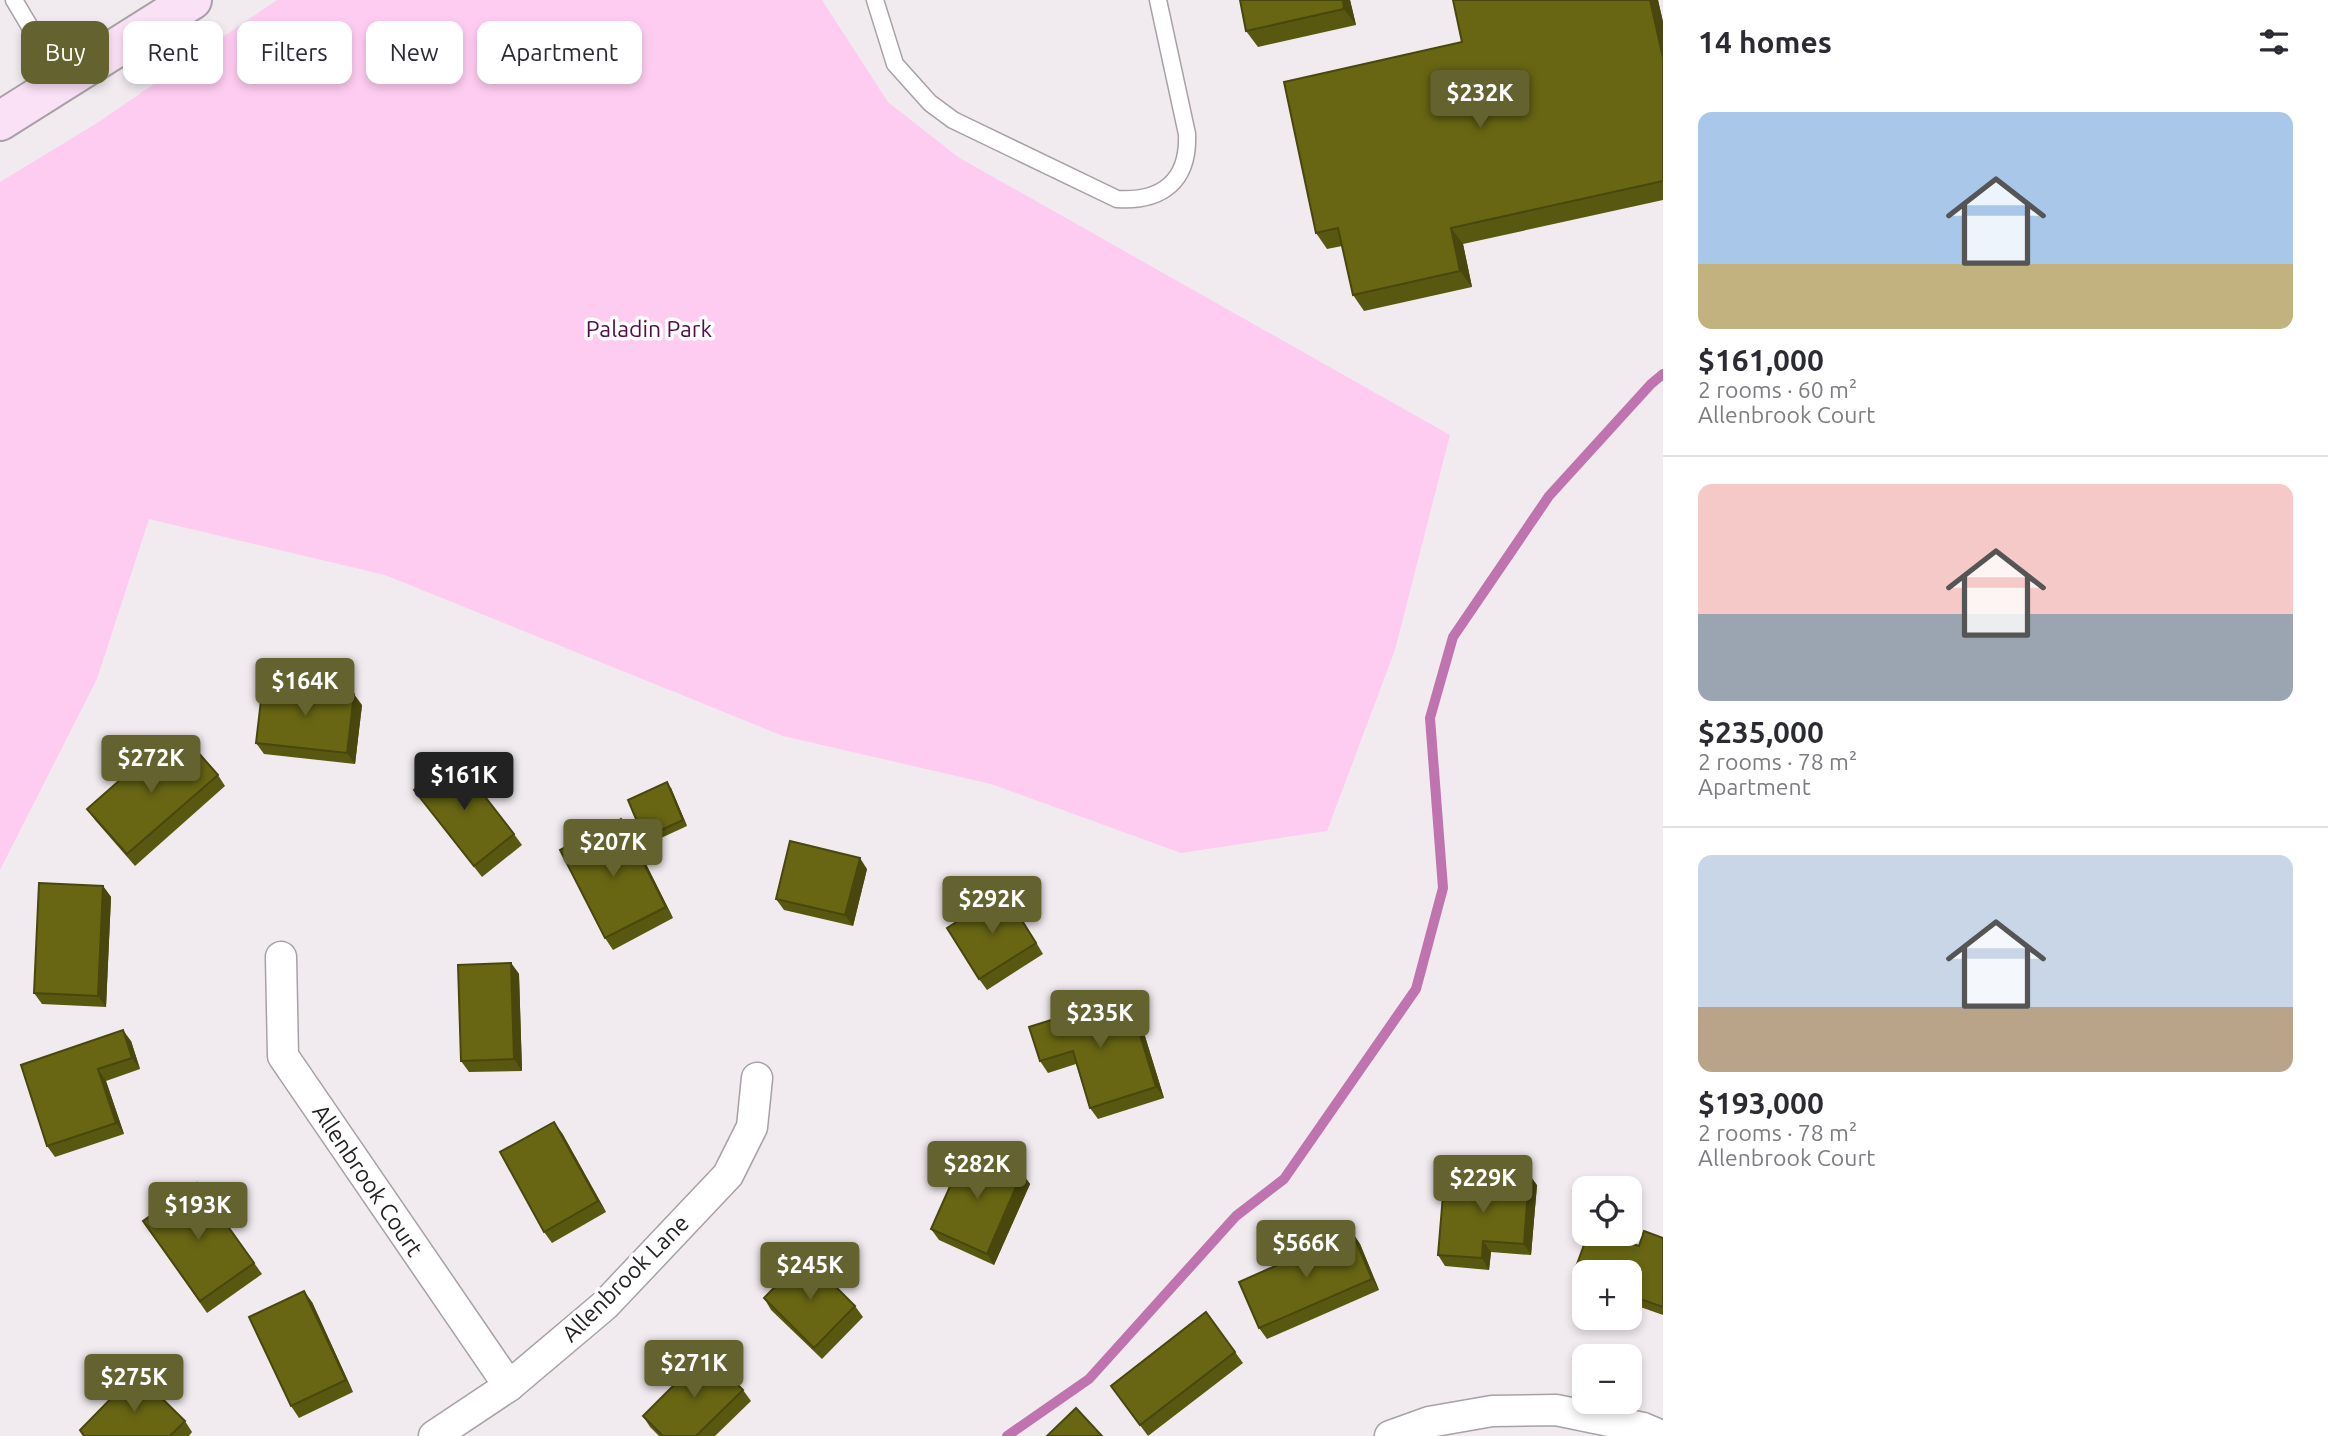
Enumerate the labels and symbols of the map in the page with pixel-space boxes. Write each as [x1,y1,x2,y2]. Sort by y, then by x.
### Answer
pin: $232K [1431,71,1529,130]
park label: Paladin Park [586,316,713,341]
pin: $164K [256,658,354,718]
pin: $272K [102,736,200,795]
pin: $161K [415,752,513,812]
pin: $207K [564,820,662,879]
pin: $292K [943,876,1041,936]
pin: $235K [1051,990,1149,1050]
street label: Allenbrook Court [308,1100,428,1260]
pin: $282K [928,1142,1026,1201]
pin: $229K [1434,1156,1532,1215]
pin: $193K [149,1182,247,1242]
street label: Allenbrook Lane [557,1210,693,1346]
pin: $566K [1257,1220,1355,1280]
pin: $245K [761,1242,859,1302]
pin: $271K [645,1340,743,1400]
pin: $275K [85,1354,183,1414]

